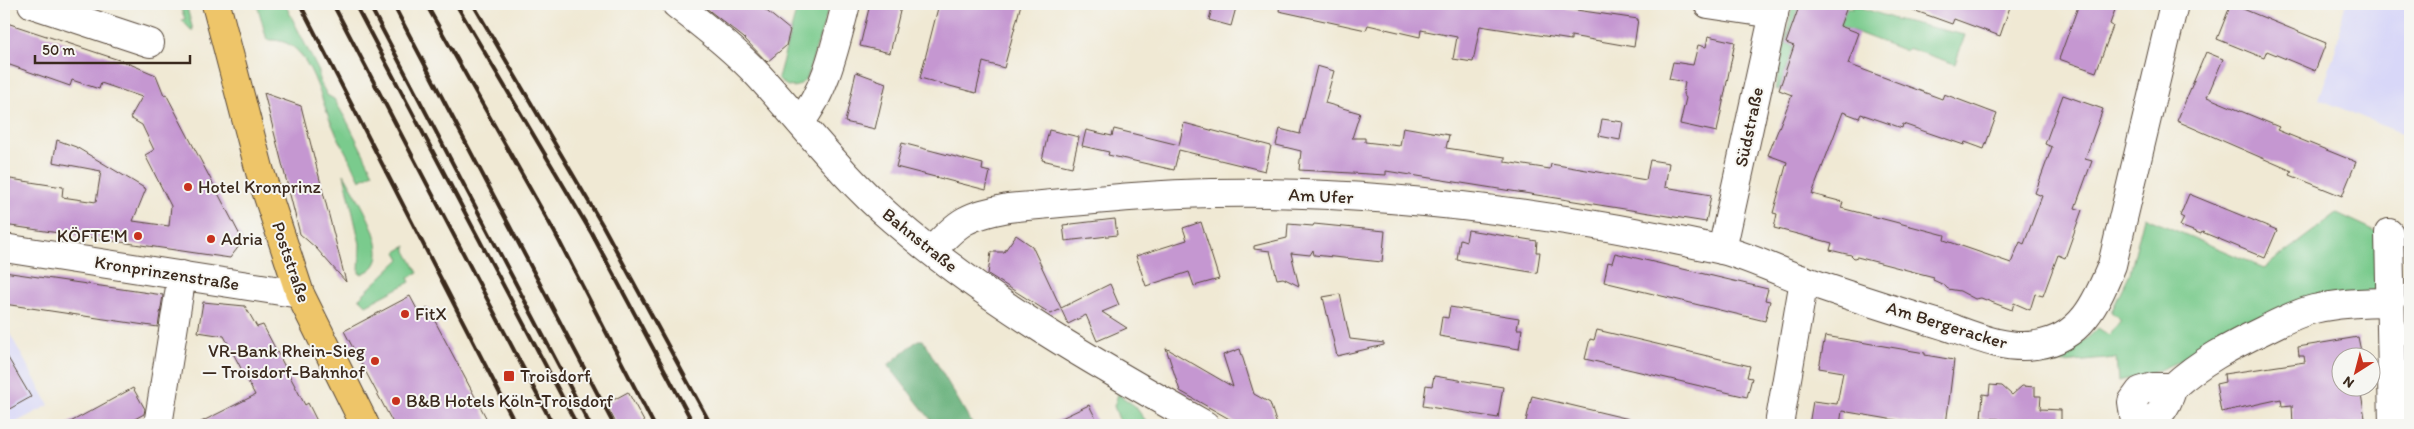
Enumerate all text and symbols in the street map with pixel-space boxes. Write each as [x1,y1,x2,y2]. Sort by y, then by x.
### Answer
scale bar [35,32,190,64]
text: 50 m [42,41,75,59]
street label: Südstraße [1730,85,1768,169]
place label: Hotel Kronprinz [198,176,321,198]
marker: Hotel Kronprinz [182,181,194,193]
street label: Am Ufer [1288,183,1355,209]
street label: Bahnstraße [878,203,962,277]
street label: Poststraße [267,219,315,305]
place label: KÖFTE'M [57,225,128,247]
place label: Adria [221,228,263,250]
marker: KÖFTE'M [132,230,144,242]
marker: Adria [205,233,217,245]
street label: Kronprinzenstraße [93,251,241,295]
street label: Am Bergeracker [1884,296,2011,354]
place label: FitX [415,303,447,325]
marker: FitX [399,308,411,320]
place label: VR-Bank Rhein-Sieg — Troisdorf-Bahnhof [202,340,366,383]
north arrow [2332,346,2382,396]
marker: VR-Bank Rhein-Sieg — Troisdorf-Bahnhof [369,355,381,367]
place label: Troisdorf [520,365,591,387]
marker: Troisdorf [502,369,516,383]
text: N [2340,372,2357,392]
place label: B&B Hotels Köln-Troisdorf [406,390,613,412]
marker: B&B Hotels Köln-Troisdorf [390,395,402,407]

